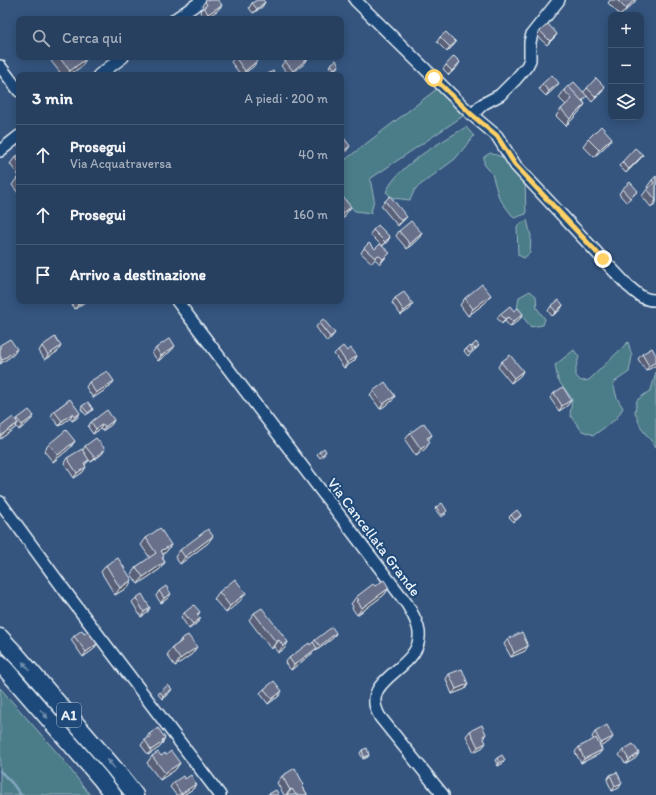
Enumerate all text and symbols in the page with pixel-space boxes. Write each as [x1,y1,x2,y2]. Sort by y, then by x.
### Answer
map controls [608,12,644,120]
button: + [608,12,644,48]
search box [16,16,344,60]
icon: search [30,27,52,49]
text: Cerca qui [62,29,122,47]
button: − [608,48,644,84]
route start [425,69,443,87]
button: layers [608,84,644,120]
text: 3 min [32,88,73,108]
text: A piedi · 200 m [244,91,328,106]
text: Prosegui [70,138,126,156]
icon: ahead [32,144,54,166]
text: 40 m [298,147,328,162]
text: Via Acquatraversa [70,156,172,171]
icon: ahead [32,204,54,226]
text: Prosegui [70,206,126,224]
text: 160 m [293,207,328,222]
route end [594,250,612,268]
icon: arrive [32,264,54,286]
text: Arrivo a destinazione [70,266,206,284]
street label: Via Cancellata Grande [324,474,424,600]
one-way arrow [22,661,31,671]
road number: A1 [57,703,81,727]
one-way arrow [39,709,48,718]
one-way arrow [107,760,116,769]

